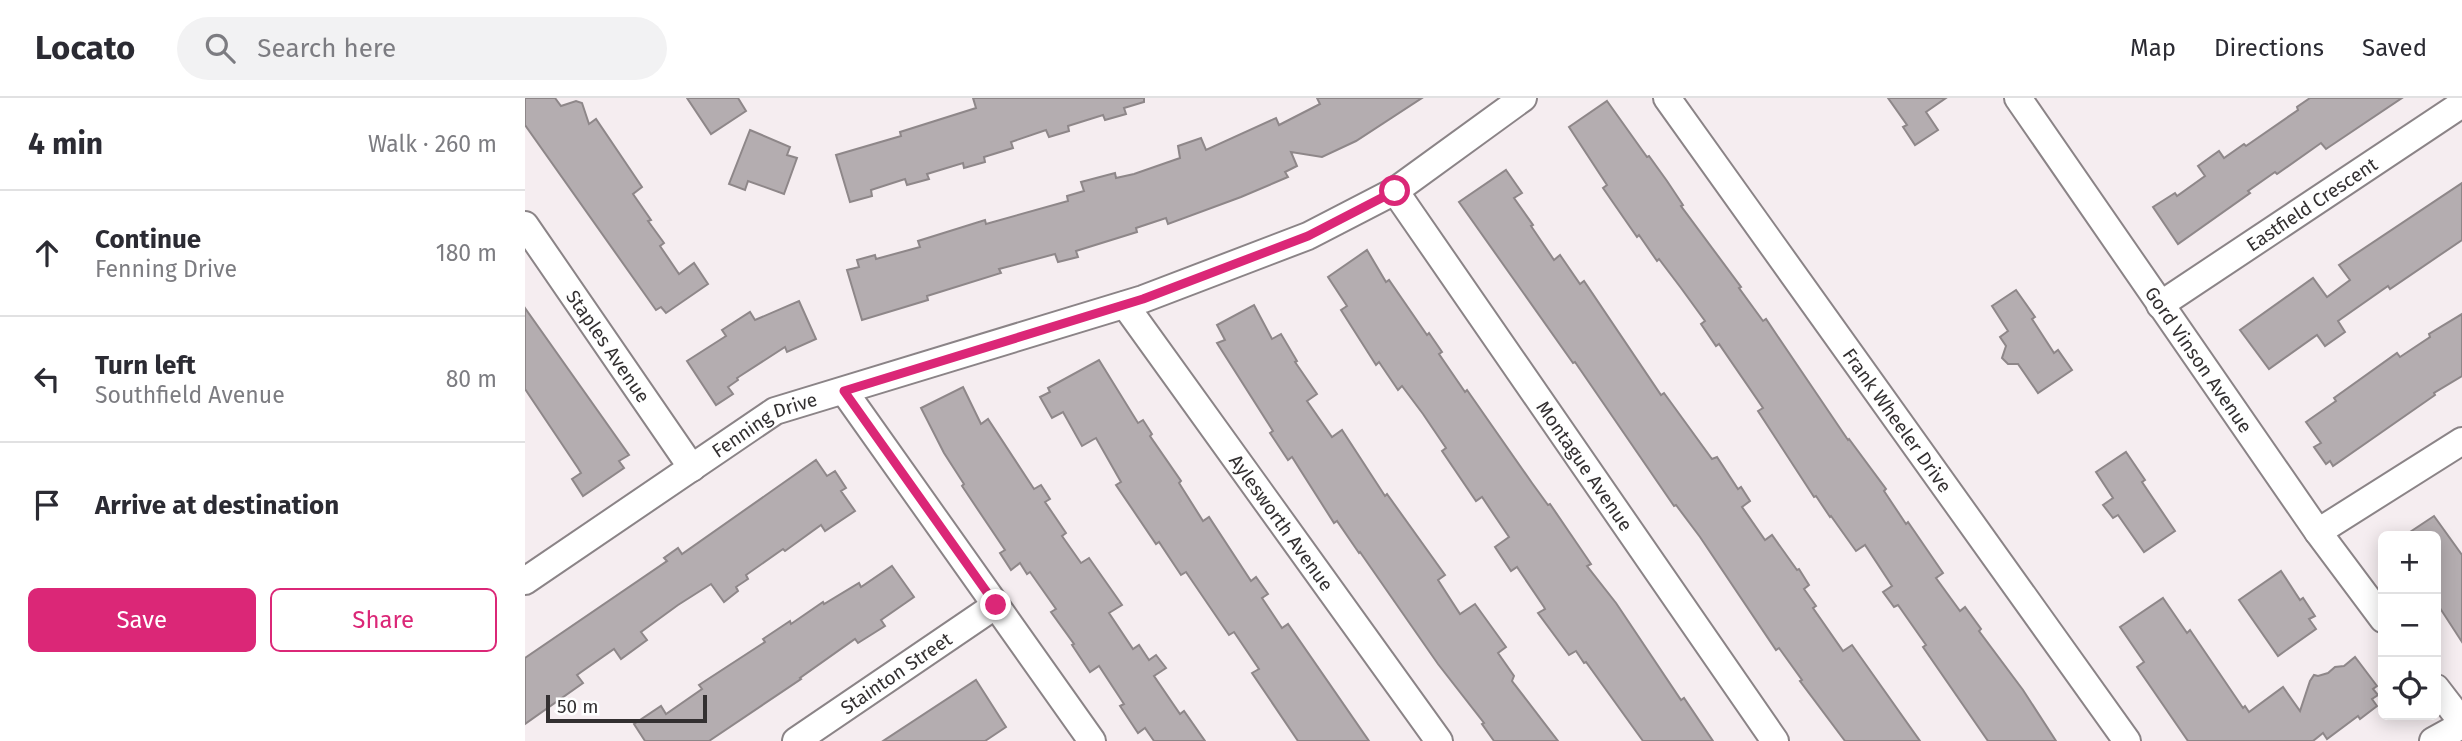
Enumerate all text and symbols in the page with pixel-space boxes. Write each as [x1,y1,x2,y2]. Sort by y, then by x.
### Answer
search box [177,17,667,80]
text: Locato [35,28,135,68]
icon: search [201,29,239,67]
text: Search here [257,33,396,64]
text: Map [2130,34,2176,62]
text: Directions [2214,34,2324,62]
text: Saved [2362,34,2427,62]
text: 4 min [28,126,103,162]
text: Walk · 260 m [368,130,497,158]
street label: Eastfield Crescent [2242,153,2382,256]
route start [1379,175,1410,206]
text: Continue [95,224,201,255]
icon: ahead [28,234,66,272]
text: 180 m [436,239,497,267]
text: Fenning Drive [95,255,237,283]
street label: Gord Vinson Avenue [2140,282,2257,437]
street label: Staples Avenue [561,286,655,407]
street label: Frank Wheeler Drive [1838,344,1956,497]
text: Turn left [95,350,196,381]
icon: left [28,360,66,398]
text: 80 m [446,365,497,393]
text: Southfield Avenue [95,381,285,409]
street label: Fenning Drive [708,388,820,463]
street label: Montague Avenue [1531,397,1637,536]
street label: Aylesworth Avenue [1224,450,1338,596]
icon: arrive [28,486,66,524]
text: Arrive at destination [95,490,339,521]
map controls [2378,531,2441,720]
button: + [2378,531,2441,594]
button: Save [28,588,256,652]
button: Share [270,588,497,652]
route end [980,589,1011,620]
button: − [2378,594,2441,657]
street label: Stainton Street [836,627,956,719]
button: locate [2378,657,2441,720]
scale bar [546,692,707,724]
text: 50 m [557,695,598,718]

